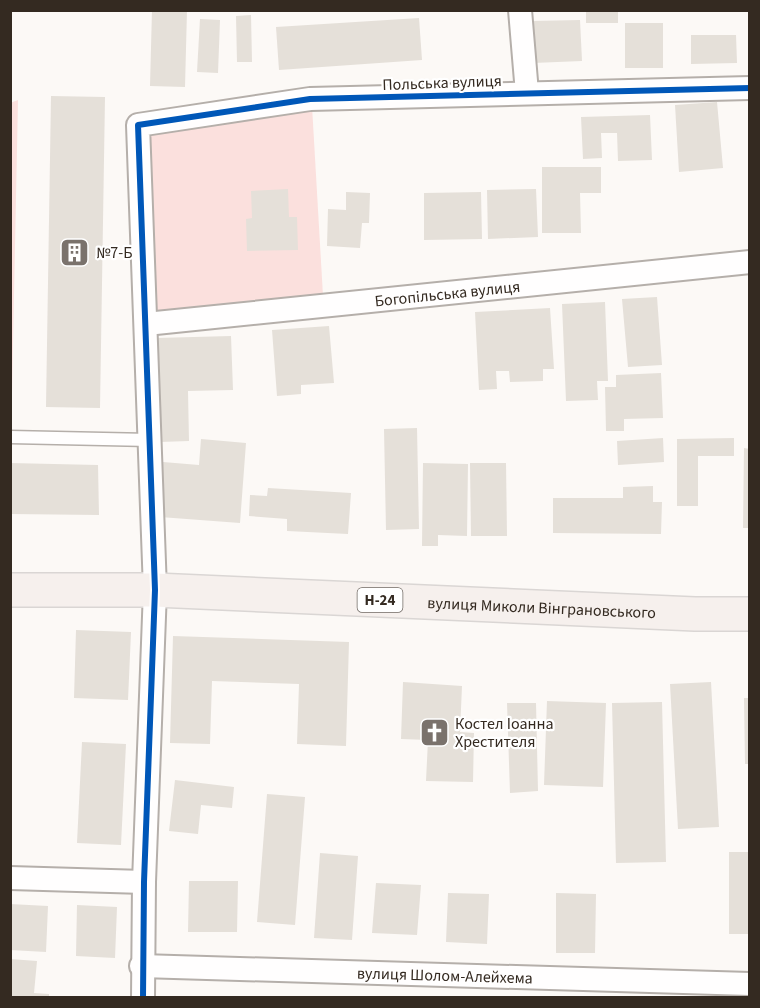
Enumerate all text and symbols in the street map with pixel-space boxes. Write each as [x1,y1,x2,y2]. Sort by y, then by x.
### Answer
street label: Польська вулиця [382,70,502,96]
building icon: №7-Б [59,236,91,268]
place label: №7-Б [96,242,133,264]
street label: Богопільська вулиця [374,276,521,312]
road number: Н-24 [358,588,403,612]
street label: вулиця Миколи Вінграновського [427,592,656,624]
place label: Костел Іоанна Хрестителя [455,713,554,753]
church icon: Костел Іоанна Хрестителя [418,716,450,748]
street label: вулиця Шолом-Алейхема [357,962,533,990]

